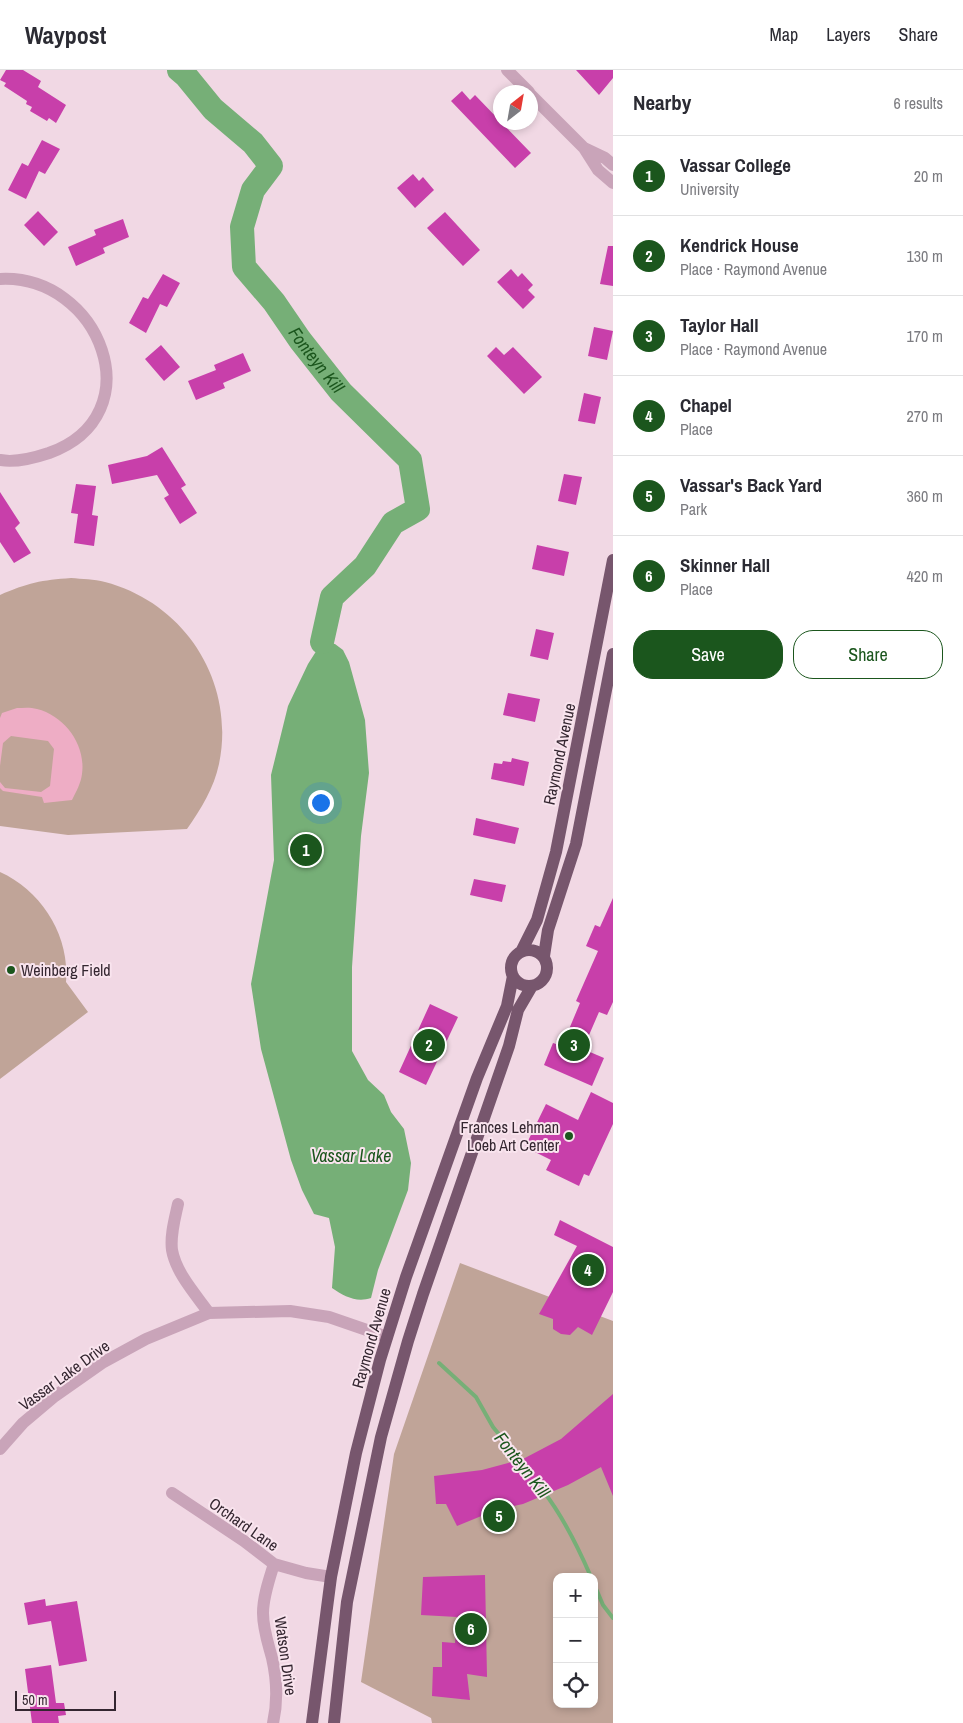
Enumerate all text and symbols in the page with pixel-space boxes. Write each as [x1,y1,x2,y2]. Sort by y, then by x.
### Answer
text: Waypost [25,19,106,51]
text: Map [770,22,798,47]
text: Layers [826,22,871,47]
text: Share [899,22,938,47]
north arrow [493,85,538,130]
text: Nearby [633,88,691,117]
text: 6 results [893,92,943,114]
text: Vassar College [680,152,791,178]
text: 1 [645,165,653,187]
text: 20 m [914,165,943,187]
text: University [680,178,739,200]
text: Kendrick House [680,232,799,258]
text: 2 [645,245,653,267]
text: 130 m [907,245,943,267]
text: Place · Raymond Avenue [680,258,827,280]
text: Taylor Hall [680,312,759,338]
water label: Fonteyn Kill [283,322,351,399]
text: 3 [645,325,653,347]
text: 170 m [907,325,943,347]
text: Place · Raymond Avenue [680,338,827,360]
text: Chapel [680,392,732,418]
text: 4 [645,405,653,427]
text: 270 m [907,405,943,427]
text: Place [680,418,713,440]
text: Vassar's Back Yard [680,472,822,498]
text: 5 [645,485,653,507]
text: 360 m [907,485,943,507]
text: Park [680,498,707,520]
text: Skinner Hall [680,552,770,578]
text: 6 [645,565,653,587]
text: 420 m [907,565,943,587]
text: Place [680,578,713,600]
button: Save [633,630,783,679]
button: Share [793,630,943,679]
street label: Raymond Avenue [537,701,581,807]
your location [308,790,334,816]
pin: 1 [290,831,322,869]
place label: Weinberg Field [21,959,110,981]
marker: Weinberg Field [5,964,17,976]
pin: 2 [413,1026,445,1064]
pin: 3 [558,1026,590,1064]
place label: Frances Lehman Loeb Art Center [461,1116,560,1156]
marker: Frances Lehman Loeb Art Center [563,1130,575,1142]
water label: Vassar Lake [311,1143,391,1168]
pin: 4 [572,1251,604,1289]
street label: Raymond Avenue [346,1285,396,1391]
street label: Vassar Lake Drive [14,1335,114,1415]
water label: Fonteyn Kill [489,1426,557,1503]
street label: Orchard Lane [205,1492,283,1556]
pin: 5 [483,1497,515,1535]
map controls [553,1573,598,1708]
button: + [553,1573,598,1618]
pin: 6 [455,1610,487,1648]
street label: Watson Drive [270,1615,302,1697]
button: − [553,1618,598,1663]
button: locate [553,1663,598,1708]
scale bar [15,1688,116,1711]
text: 50 m [22,1691,48,1709]

